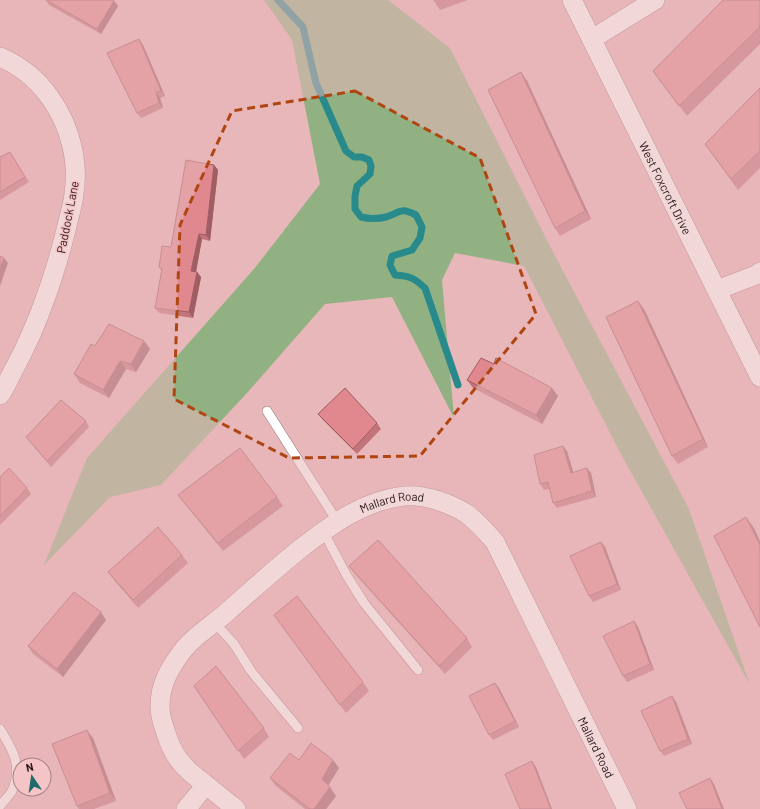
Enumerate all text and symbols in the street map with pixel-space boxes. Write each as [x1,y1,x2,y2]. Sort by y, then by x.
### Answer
street label: West Foxcroft Drive [637,139,695,237]
street label: Paddock Lane [53,180,81,254]
street label: Mallard Road [357,489,425,515]
street label: Mallard Road [576,714,617,780]
north arrow [12,757,52,797]
text: N [25,760,35,774]

